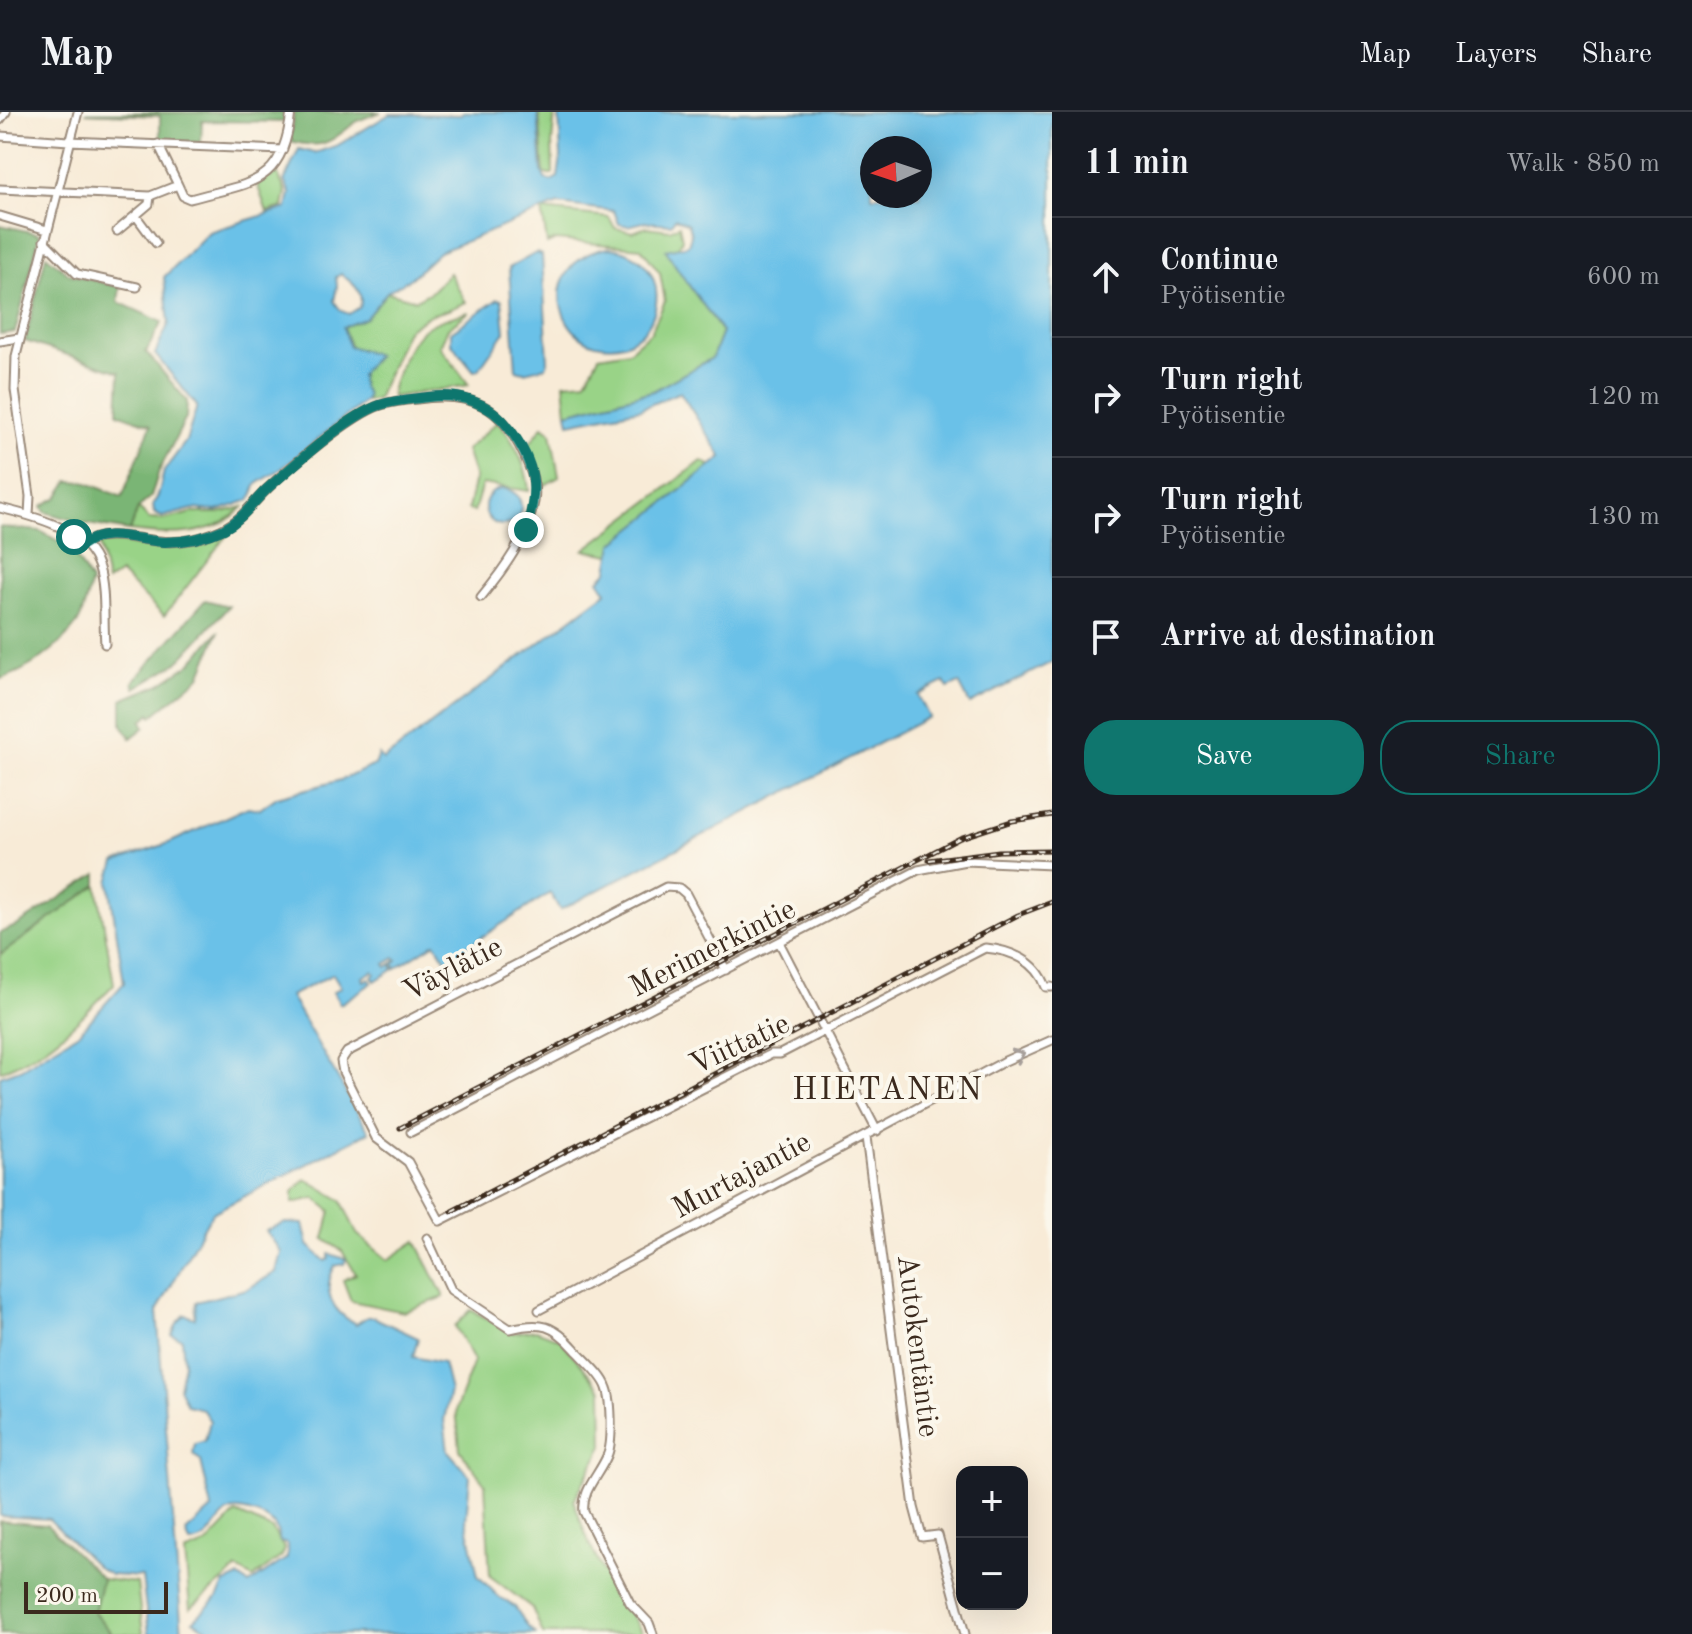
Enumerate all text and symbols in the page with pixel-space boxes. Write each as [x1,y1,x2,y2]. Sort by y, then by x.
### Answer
text: Map [40,36,114,74]
text: Map [1359,41,1411,69]
text: Layers [1455,41,1537,69]
text: Share [1581,41,1652,69]
north arrow [860,136,932,208]
text: 11 min [1084,147,1189,181]
text: Walk · 850 m [1506,151,1660,177]
text: Continue [1160,246,1279,276]
icon: ahead [1084,255,1128,299]
text: 600 m [1587,264,1660,290]
text: Pyötisentie [1160,283,1285,309]
text: Turn right [1160,366,1302,396]
icon: right [1084,375,1128,419]
text: 120 m [1587,384,1660,410]
text: Pyötisentie [1160,403,1285,429]
text: Turn right [1160,486,1302,516]
icon: right [1084,495,1128,539]
text: 130 m [1587,504,1660,530]
route end [508,512,544,548]
route start [56,519,92,555]
text: Pyötisentie [1160,523,1285,549]
icon: arrive [1084,615,1128,659]
text: Arrive at destination [1160,622,1435,652]
button: Save [1084,720,1364,795]
button: Share [1380,720,1660,795]
street label: Merimerkintie [625,894,801,1004]
street label: Väylätie [399,932,507,1008]
street label: Viittatie [686,1009,794,1081]
one-way arrow [1011,1048,1026,1064]
district label: HIETANEN [792,1075,984,1107]
street label: Murtajantie [668,1127,816,1225]
street label: Autokentäntie [891,1253,943,1439]
map controls [956,1466,1028,1610]
button: + [956,1466,1028,1538]
button: − [956,1538,1028,1610]
scale bar [24,1578,168,1614]
text: 200 m [36,1585,98,1607]

